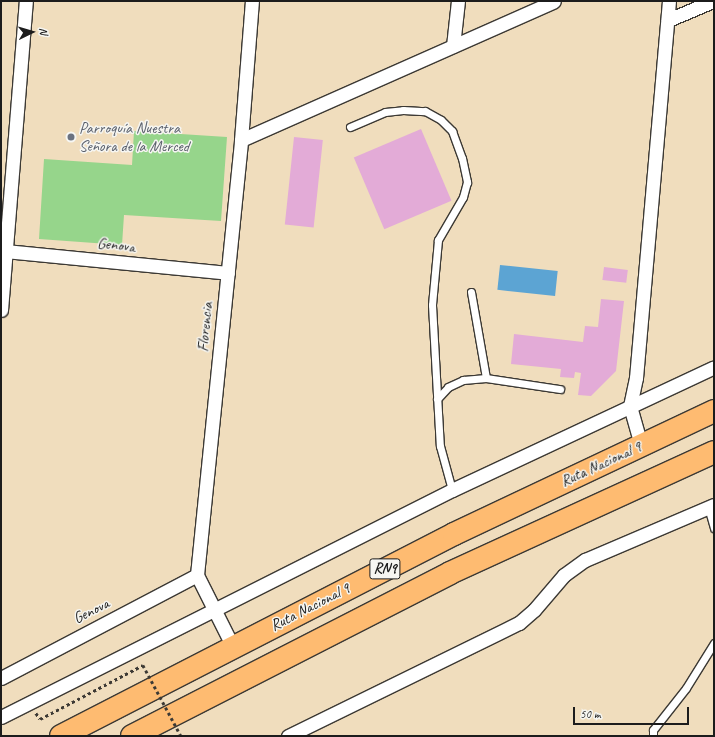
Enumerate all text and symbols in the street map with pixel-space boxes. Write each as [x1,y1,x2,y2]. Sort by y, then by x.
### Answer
north arrow [12,12,52,52]
text: N [37,27,51,35]
place label: Parroquía Nuestra Señora de la Merced [79,118,189,156]
marker: Parroquía Nuestra Señora de la Merced [66,132,76,142]
street label: Genova [96,233,136,257]
street label: Florencia [193,301,217,353]
street label: Ruta Nacional 9 [557,437,645,491]
road number: RN9 [369,556,401,582]
street label: Ruta Nacional 9 [266,578,354,636]
street label: Genova [70,594,112,628]
scale bar [575,699,691,725]
text: 50 m [580,706,600,722]

